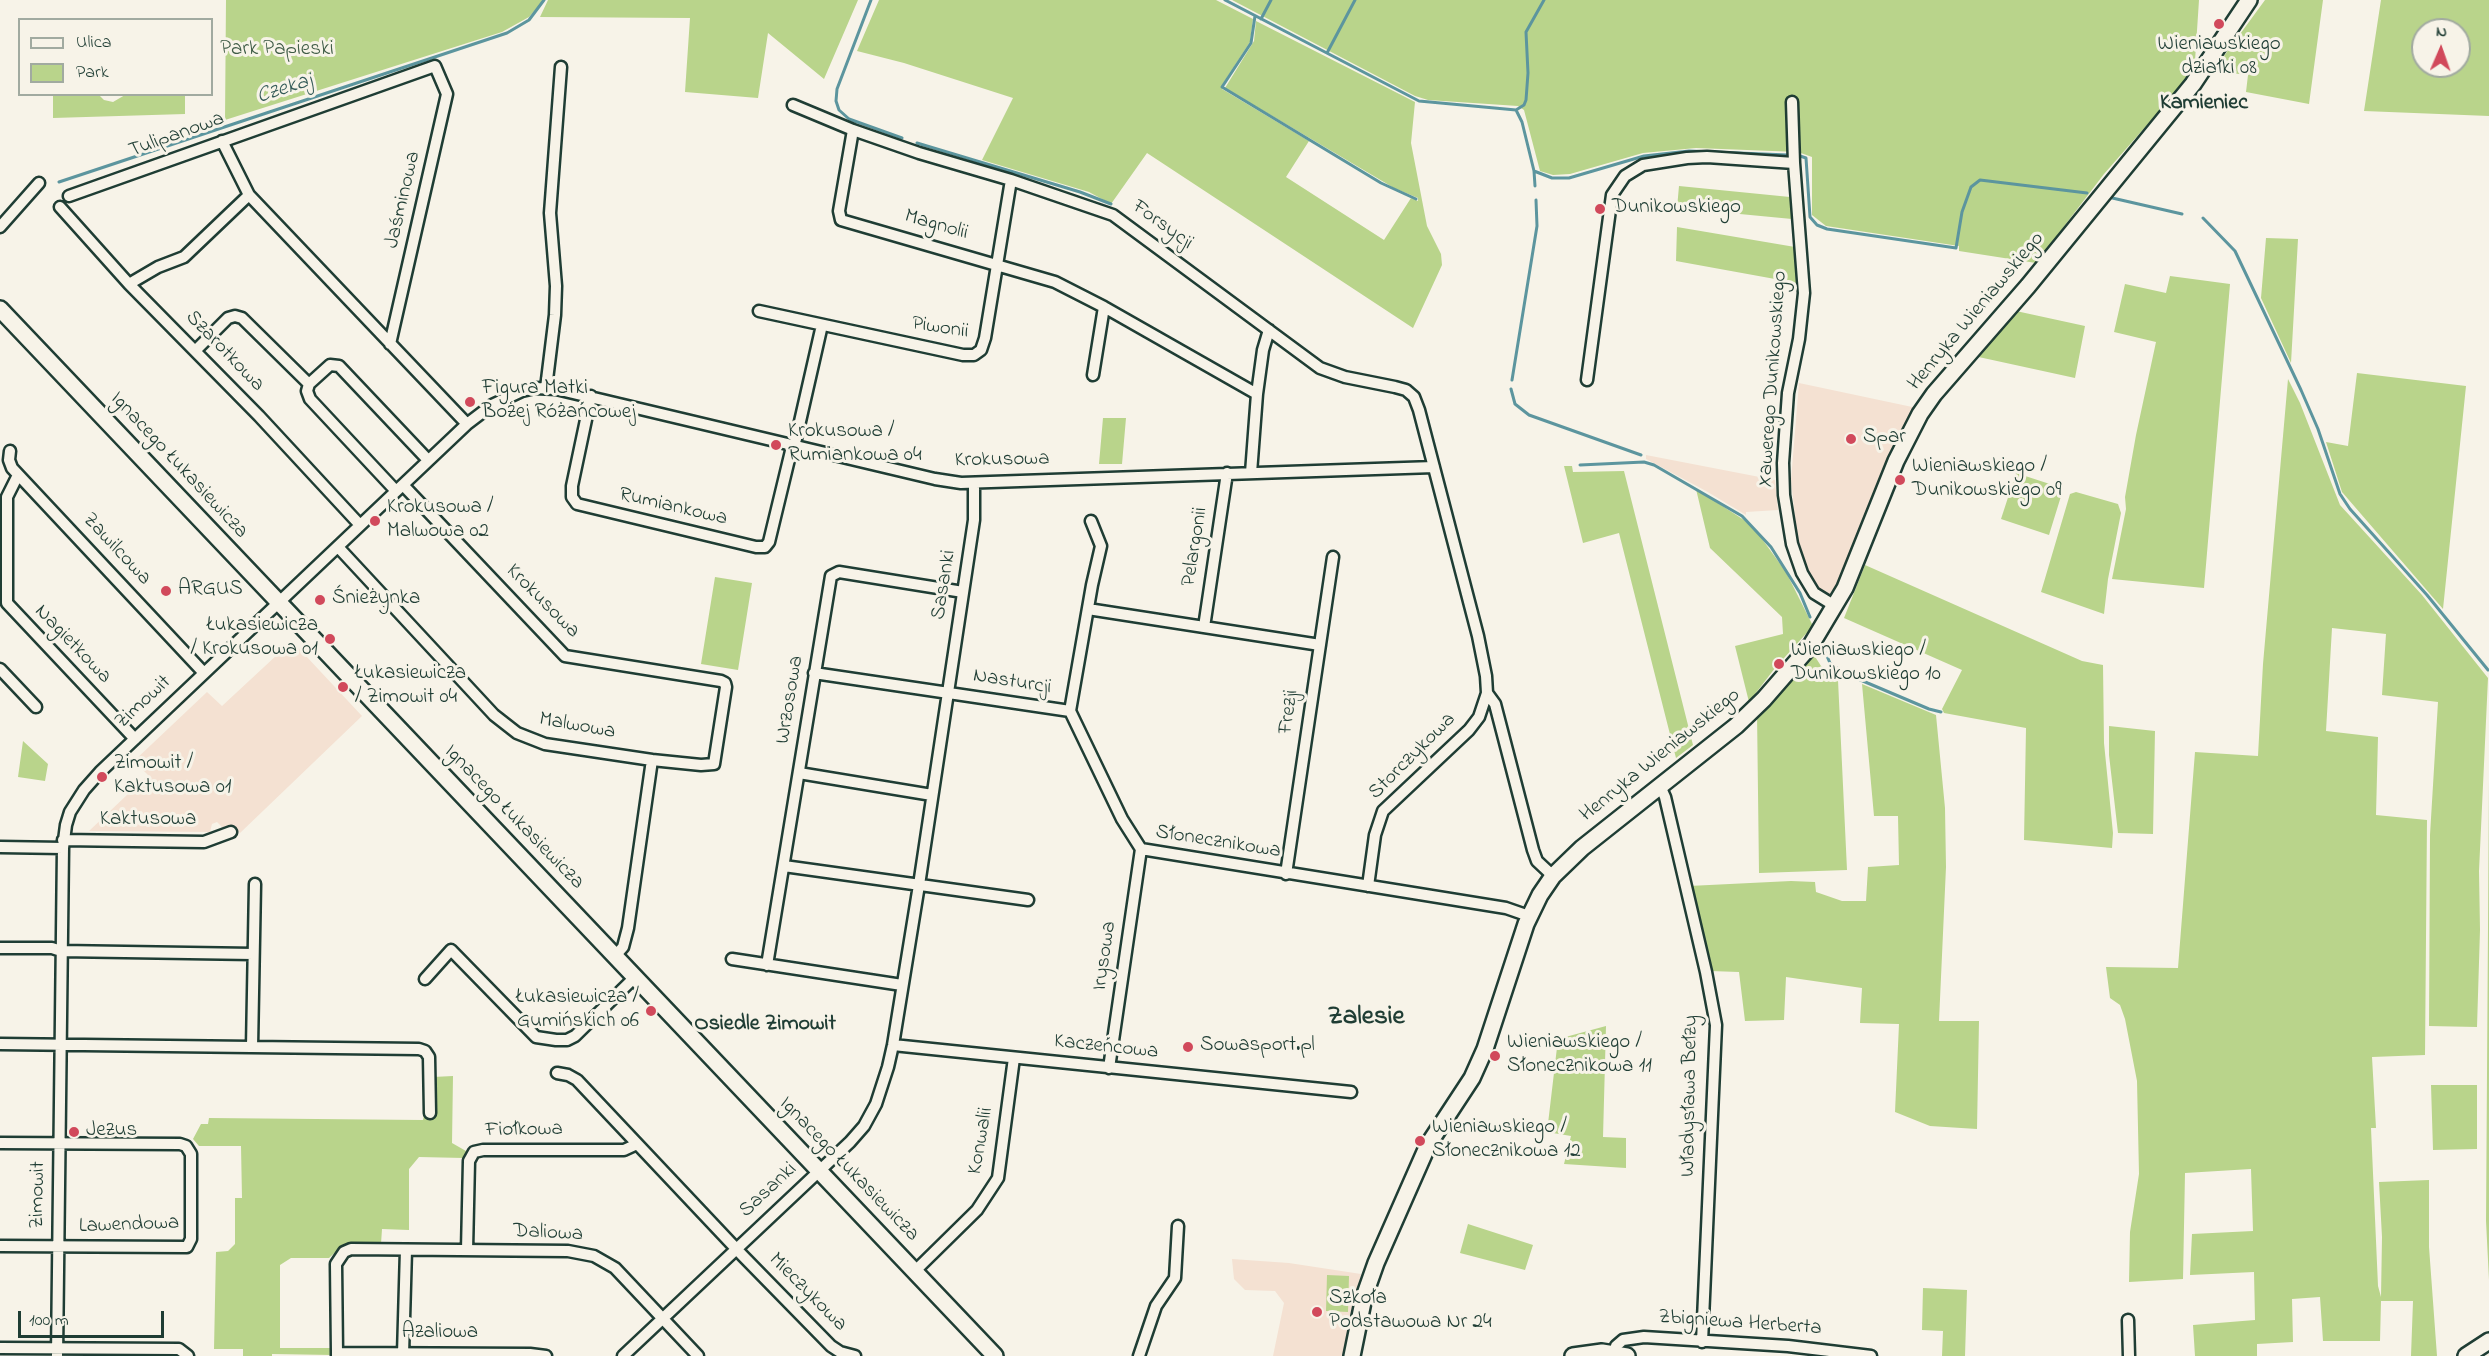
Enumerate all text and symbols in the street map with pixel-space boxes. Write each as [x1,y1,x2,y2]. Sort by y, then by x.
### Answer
marker: Wieniawskiego działki 08 [2212,17,2226,31]
legend [18,18,213,96]
north arrow [2411,18,2471,78]
text: N [2436,20,2447,44]
text: Ulica [76,30,111,56]
place label: Wieniawskiego działki 08 [2157,33,2281,83]
park label: Park Papieski [220,38,334,64]
text: Park [76,60,109,86]
water label: Czekaj [254,69,316,111]
district label: Kamieniec [2160,91,2248,117]
street label: Tulipanowa [126,107,228,165]
street label: Jaśminowa [381,149,427,251]
street label: Forsycji [1127,195,1197,257]
place label: Dunikowskiego [1612,196,1741,222]
marker: Dunikowskiego [1593,202,1607,216]
street label: Magnolii [901,205,971,247]
street label: Henryka Wieniawskiego [1903,228,2051,396]
street label: Xawerego Dunikowskiego [1754,270,1794,488]
street label: Szarotkowa [179,306,269,398]
street label: Piwonii [910,312,970,346]
place label: Figura Matki Bożej Różańcowej [482,377,635,427]
street label: Ignacego Łukasiewicza [103,387,253,545]
marker: Figura Matki Bożej Różańcowej [463,395,477,409]
place label: Krokusowa / Rumiankowa 04 [788,420,922,470]
place label: Spar [1863,426,1906,452]
marker: Spar [1844,432,1858,446]
marker: Krokusowa / Rumiankowa 04 [769,438,783,452]
street label: Krokusowa [954,448,1050,474]
place label: Wieniawskiego / Dunikowskiego 09 [1912,455,2061,505]
marker: Wieniawskiego / Dunikowskiego 09 [1893,473,1907,487]
street label: Rumiankowa [616,483,730,533]
place label: Krokusowa / Malwowa 02 [387,496,494,546]
street label: Pelargonii [1177,506,1215,588]
street label: Zawilcowa [76,509,156,591]
marker: Krokusowa / Malwowa 02 [368,514,382,528]
street label: Sasanki [927,548,963,622]
street label: Krokusowa [500,560,584,644]
place label: ARGUS [178,578,243,604]
marker: ARGUS [159,584,173,598]
place label: Śnieżynka [332,587,420,613]
marker: Śnieżynka [313,593,327,607]
street label: Nagietkowa [28,600,116,690]
place label: Łukasiewicza / Krokusowa 01 [190,614,318,664]
marker: Łukasiewicza / Krokusowa 01 [323,632,337,646]
place label: Wieniawskiego / Dunikowskiego 10 [1791,639,1941,689]
street label: Wrzosowa [772,654,810,746]
marker: Wieniawskiego / Dunikowskiego 10 [1772,657,1786,671]
place label: Łukasiewicza / Zimowit 04 [355,662,466,712]
street label: Nasturcji [971,664,1053,702]
street label: Zimowit [111,671,177,735]
marker: Łukasiewicza / Zimowit 04 [336,680,350,694]
street label: Henryka Wieniawskiego [1576,684,1746,828]
street label: Frezji [1274,688,1306,736]
street label: Malwowa [537,708,617,746]
street label: Storczykowa [1364,708,1462,806]
street label: Ignacego Łukasiewicza [437,740,589,896]
place label: Zimowit / Kaktusowa 01 [114,752,231,802]
marker: Zimowit / Kaktusowa 01 [95,770,109,784]
street label: Kaktusowa [100,808,196,834]
street label: Słonecznikowa [1154,821,1282,865]
street label: Irysowa [1089,920,1123,992]
place label: Łukasiewicza / Gumińskich 06 [516,986,639,1036]
district label: Zalesie [1327,1003,1405,1035]
marker: Łukasiewicza / Gumińskich 06 [644,1004,658,1018]
district label: Osiedle Zimowit [694,1012,836,1038]
street label: Władysława Bełzy [1677,1015,1705,1177]
street label: Kaczeńcowa [1053,1030,1159,1066]
place label: Wieniawskiego / Słonecznikowa 11 [1507,1031,1652,1081]
place label: Sowasport.pl [1200,1034,1315,1060]
marker: Sowasport.pl [1181,1040,1195,1054]
marker: Wieniawskiego / Słonecznikowa 11 [1488,1049,1502,1063]
street label: Ignacego Łukasiewicza [772,1092,924,1248]
street label: Konwalii [964,1105,1000,1177]
place label: Wieniawskiego / Słonecznikowa 12 [1432,1116,1581,1166]
street label: Fiołkowa [485,1118,563,1144]
place label: Jezus [86,1119,137,1145]
marker: Jezus [67,1125,81,1139]
marker: Wieniawskiego / Słonecznikowa 12 [1413,1134,1427,1148]
street label: Sasanki [735,1158,803,1224]
street label: Zimowit [26,1161,52,1229]
street label: Lawendowa [78,1212,180,1240]
street label: Daliowa [512,1220,584,1248]
street label: Mieczykowa [762,1248,852,1338]
place label: Szkoła Podstawowa Nr 24 [1329,1287,1492,1337]
scale bar [21,1299,166,1337]
marker: Szkoła Podstawowa Nr 24 [1310,1305,1324,1319]
street label: Zbigniewa Herberta [1657,1306,1823,1342]
text: 100 m [29,1308,69,1334]
street label: Azaliowa [402,1321,478,1347]

